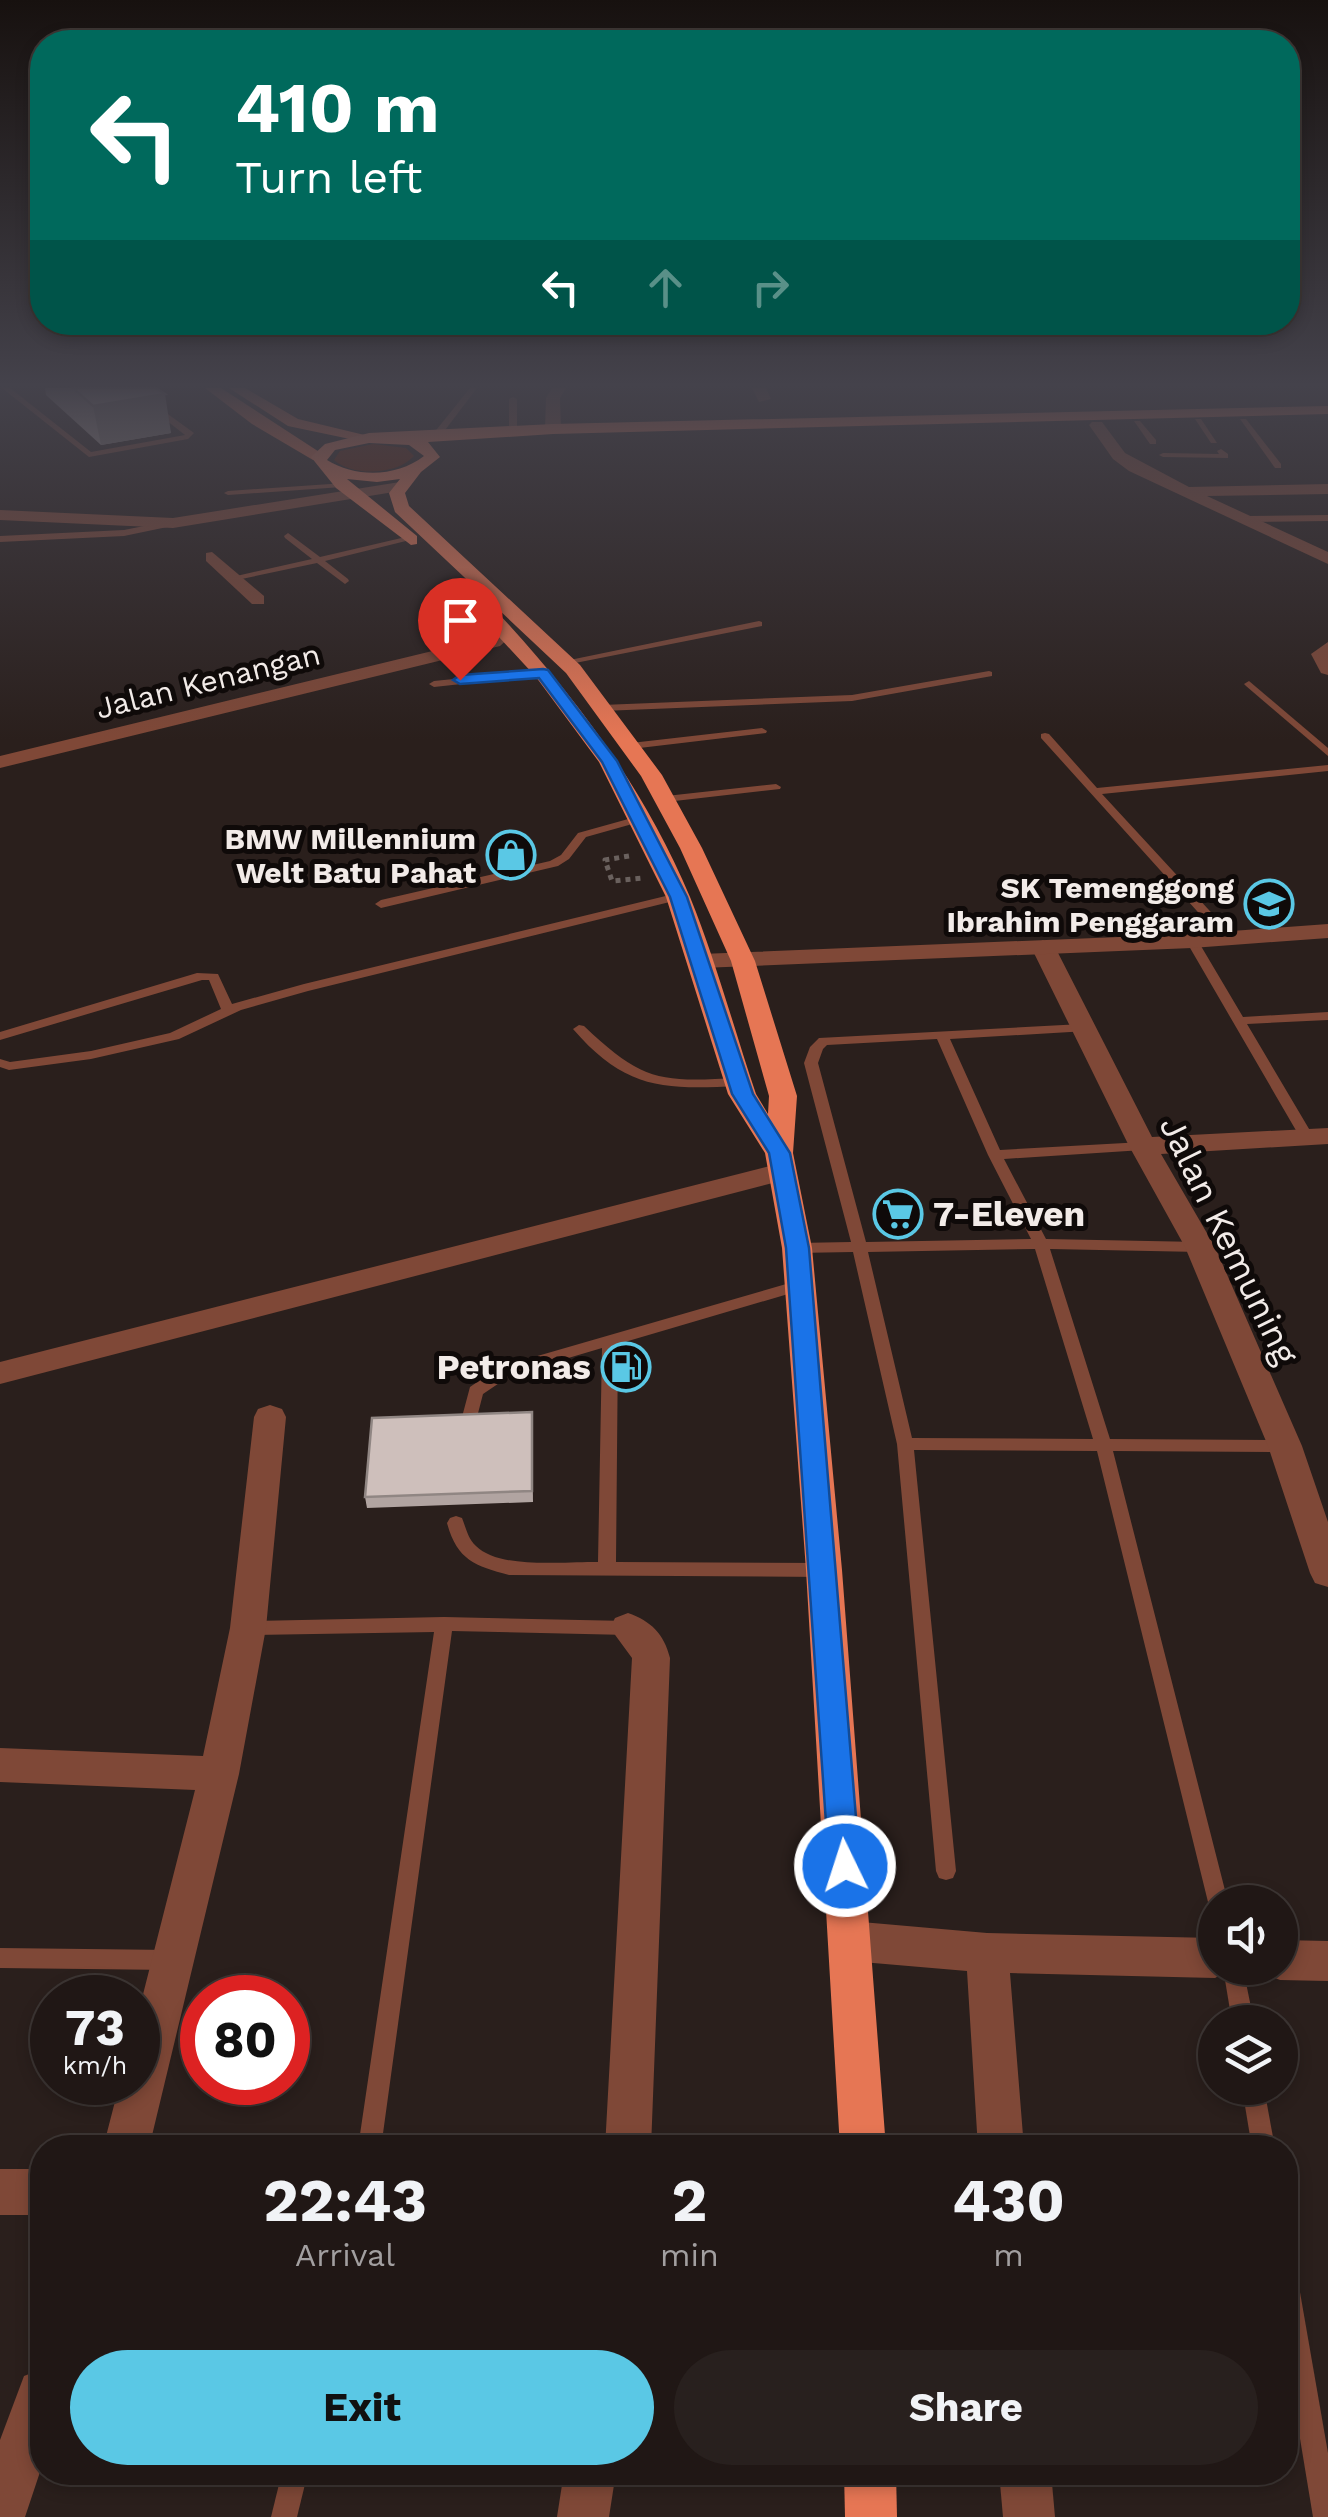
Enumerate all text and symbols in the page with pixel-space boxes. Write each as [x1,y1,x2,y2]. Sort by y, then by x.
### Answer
text: 410 m [235,67,440,149]
icon: left [70,70,200,200]
text: Turn left [235,151,422,204]
icon: left [533,260,588,315]
icon: ahead [638,260,693,315]
icon: right [743,260,798,315]
pin [418,578,503,681]
icon: arrive [433,593,488,648]
street label: Jalan Kenangan [92,636,324,726]
place label: BMW Millennium Welt Batu Pahat [224,821,476,890]
shop icon: BMW Millennium Welt Batu Pahat [485,829,537,881]
place label: SK Temenggong Ibrahim Penggaram [946,870,1234,939]
school or university icon: SK Temenggong Ibrahim Penggaram [1243,878,1295,930]
street label: Jalan Kemuning [1151,1109,1307,1371]
supermarket icon: 7-Eleven [872,1188,924,1240]
place label: 7-Eleven [933,1193,1085,1235]
fuel station icon: Petronas [600,1341,652,1393]
place label: Petronas [436,1346,591,1388]
position arrow [793,1814,897,1918]
map controls [1198,1885,1298,2105]
button: sound [1198,1885,1298,1985]
speed limit sign: 80 [180,1975,310,2105]
text: 73 [65,1998,125,2057]
button: layers [1198,2005,1298,2105]
text: km/h [63,2051,127,2080]
text: 22:43 [263,2165,427,2236]
text: 2 [672,2165,707,2236]
text: 430 [952,2165,1065,2236]
text: Arrival [295,2236,395,2274]
text: min [660,2236,719,2274]
text: m [993,2236,1024,2274]
button: Exit [70,2350,654,2465]
button: Share [674,2350,1258,2465]

